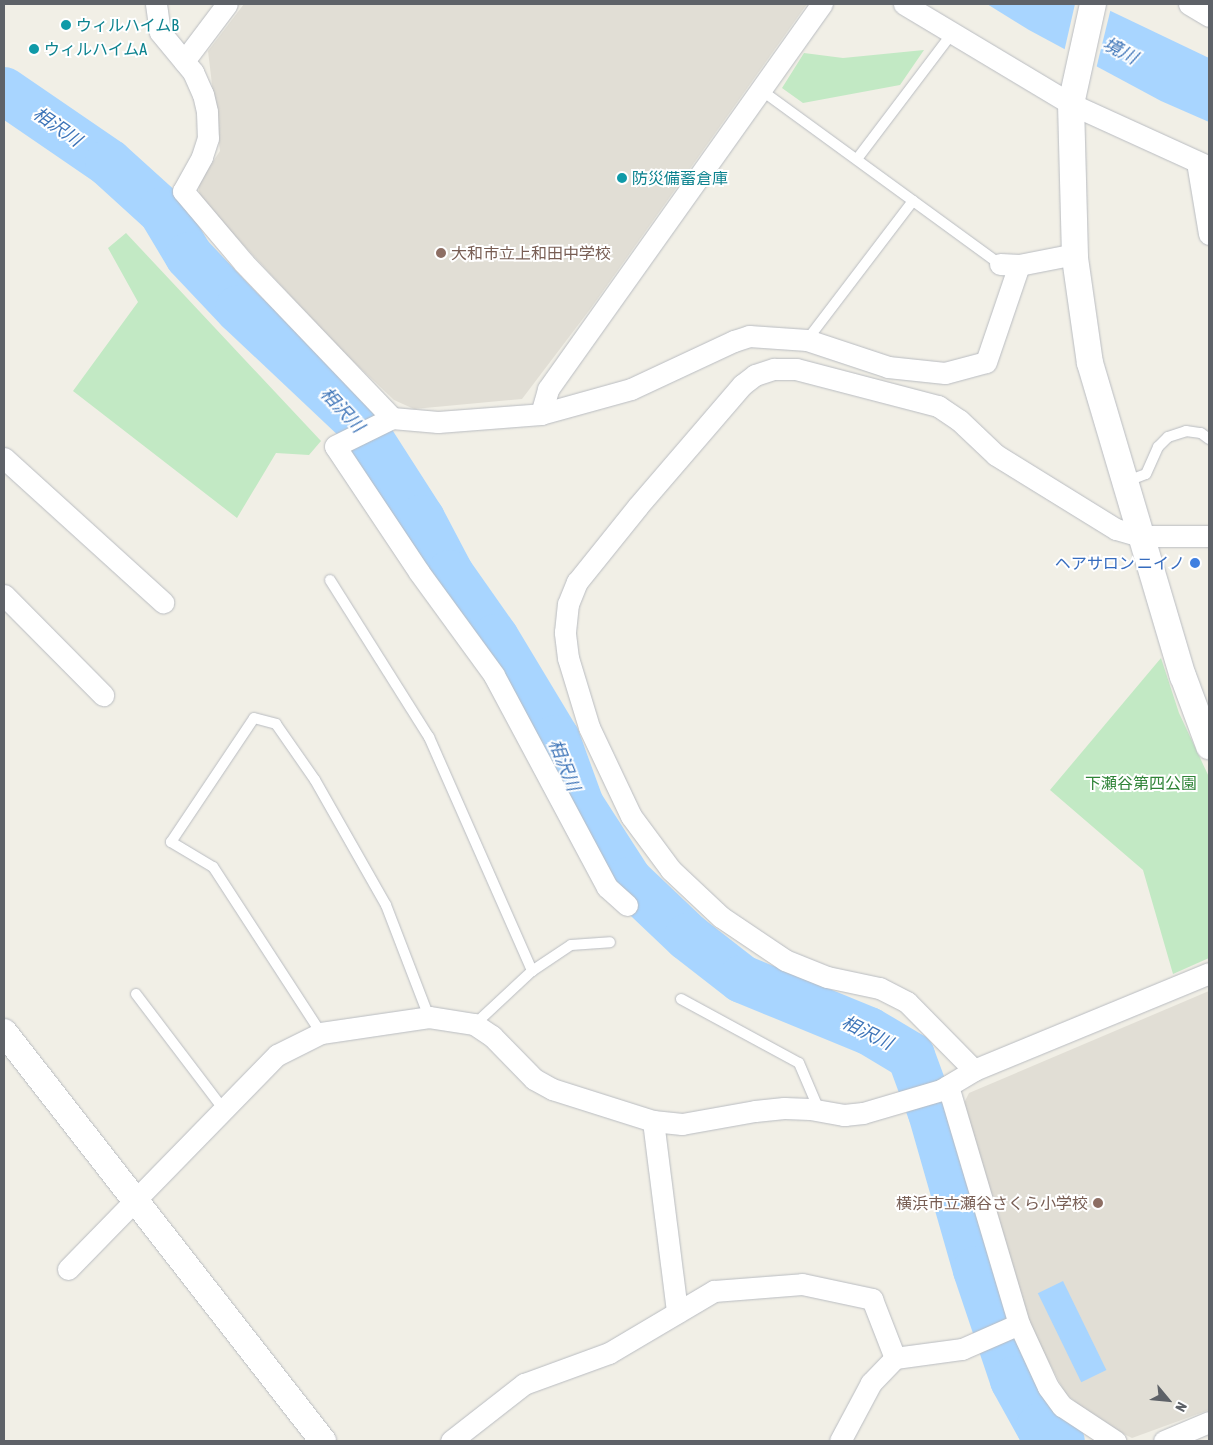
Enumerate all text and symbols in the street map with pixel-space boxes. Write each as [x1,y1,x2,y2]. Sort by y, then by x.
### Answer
place label: ウィルハイムB [76,15,180,35]
marker: ウィルハイムB [60,19,72,31]
water label: 境川 [1099,33,1141,69]
place label: ウィルハイムA [44,39,148,59]
marker: ウィルハイムA [28,43,40,55]
water label: 相沢川 [29,103,85,151]
place label: 防災備蓄倉庫 [632,168,728,188]
marker: 防災備蓄倉庫 [616,172,628,184]
place label: 大和市立上和田中学校 [451,243,611,263]
marker: 大和市立上和田中学校 [435,247,447,259]
water label: 相沢川 [316,383,368,437]
place label: ヘアサロン ニイノ [1055,553,1185,573]
marker: ヘアサロン ニイノ [1189,557,1201,569]
water label: 相沢川 [544,736,584,794]
park label: 下瀬谷第四公園 [1085,773,1197,793]
water label: 相沢川 [838,1011,896,1055]
place label: 横浜市立瀬谷さくら小学校 [896,1193,1088,1213]
marker: 横浜市立瀬谷さくら小学校 [1092,1197,1104,1209]
north arrow [1143,1375,1193,1425]
text: N [1172,1400,1190,1414]

